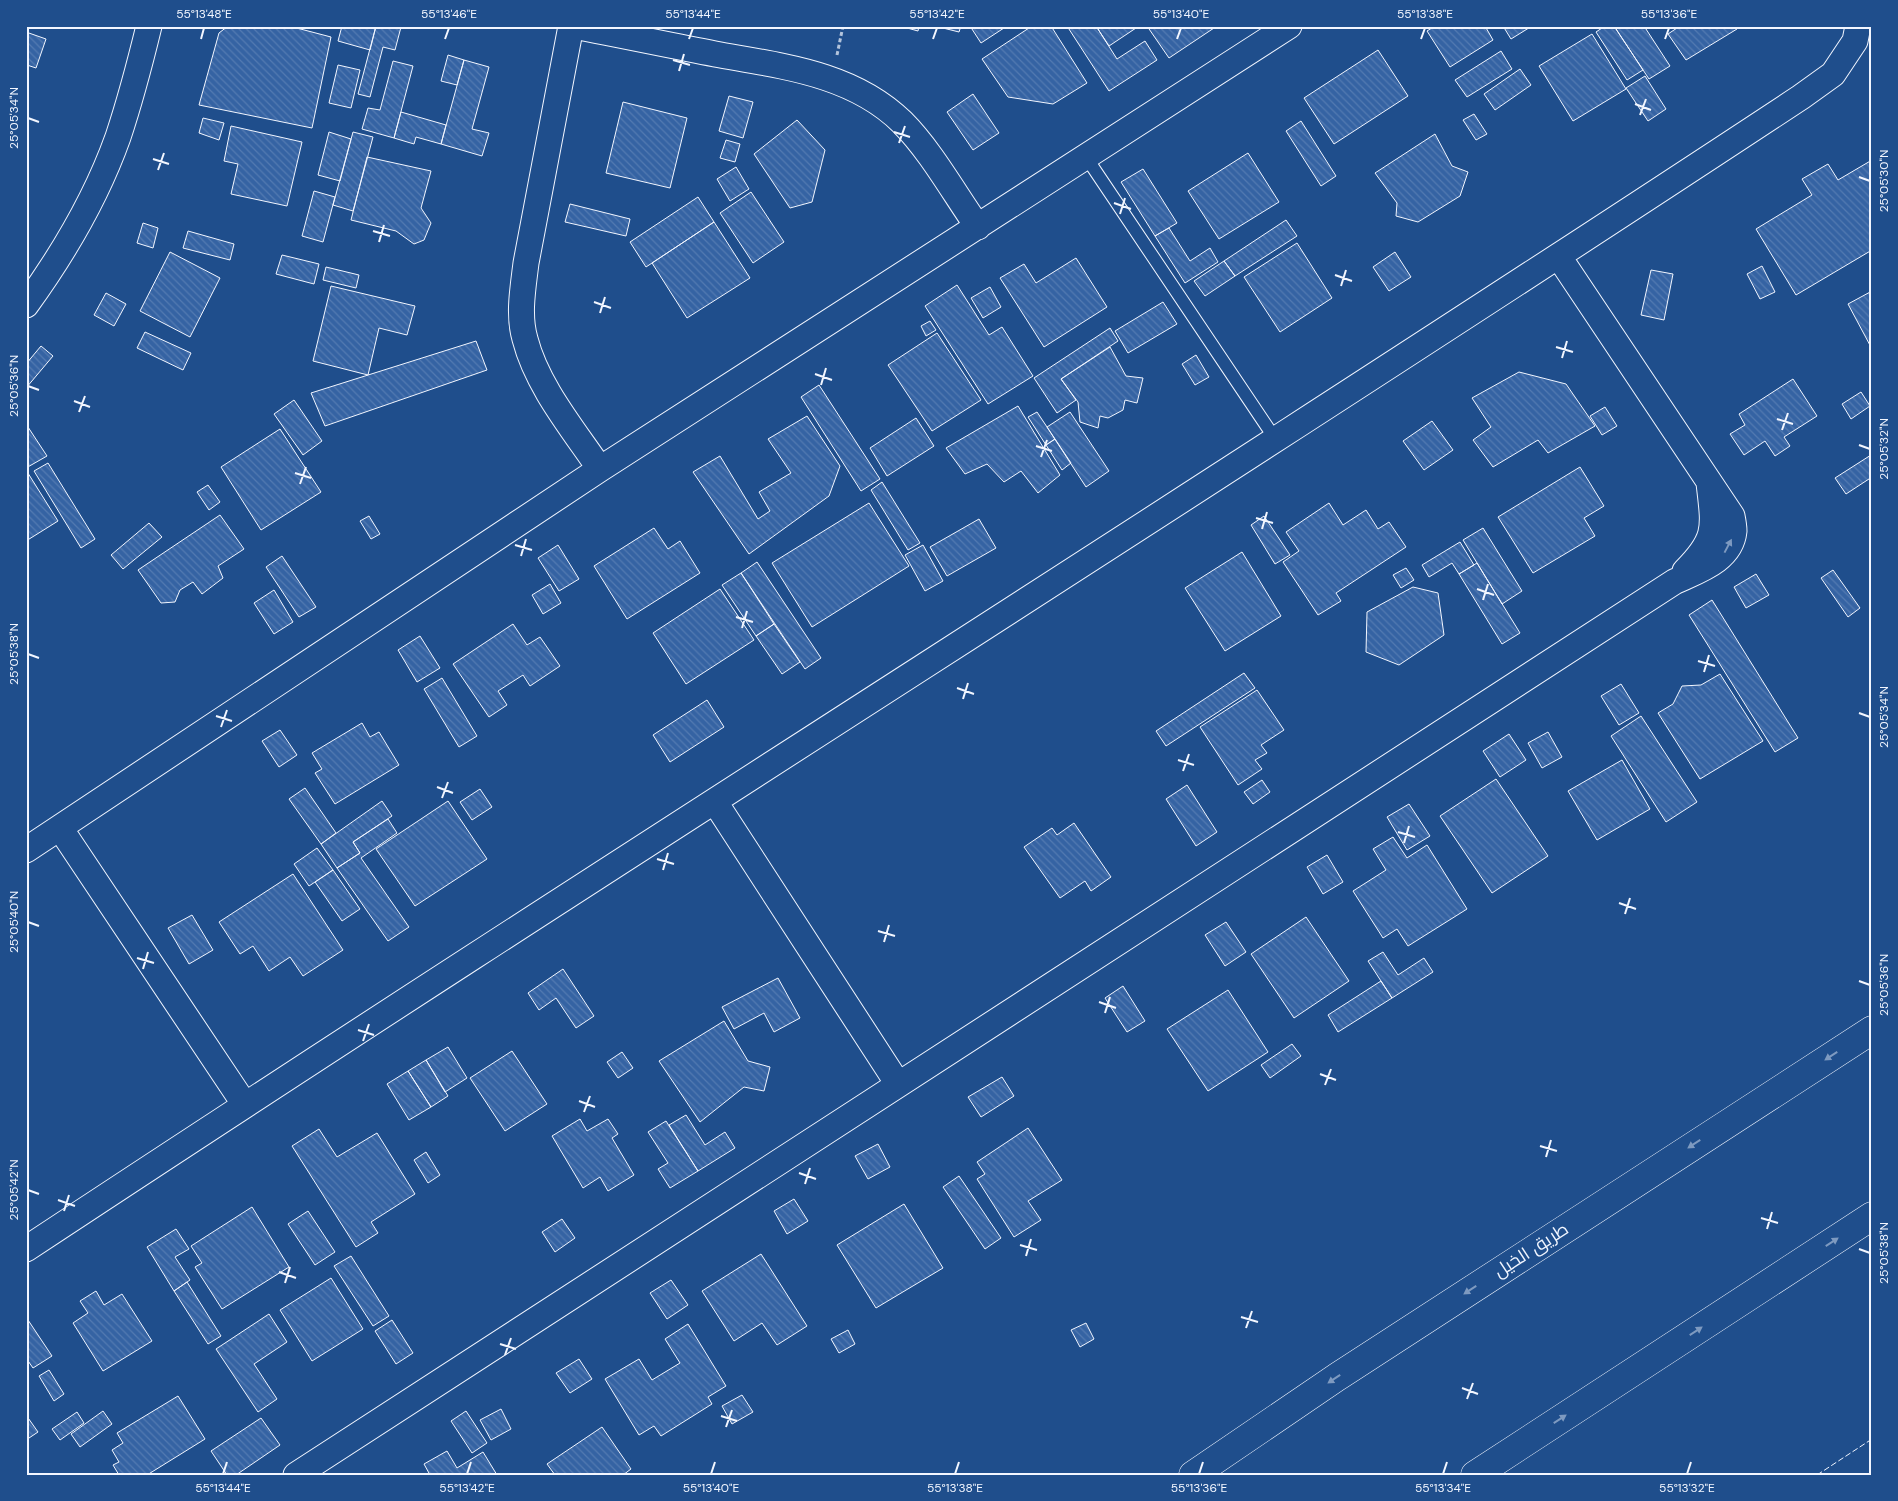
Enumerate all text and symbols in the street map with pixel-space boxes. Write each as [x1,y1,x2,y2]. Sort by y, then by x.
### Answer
text: 55°13'48"E [176,6,232,22]
text: 55°13'46"E [421,6,477,22]
text: 55°13'44"E [665,6,721,22]
text: 55°13'42"E [909,6,965,22]
text: 55°13'40"E [1153,6,1210,22]
text: 55°13'38"E [1397,6,1453,22]
text: 55°13'36"E [1641,6,1697,22]
text: 25°05'34"N [6,87,22,149]
text: 25°05'30"N [1876,150,1892,212]
text: 25°05'36"N [6,355,22,417]
text: 25°05'32"N [1876,418,1892,480]
one-way arrow [1724,538,1732,553]
text: 25°05'38"N [6,623,22,685]
text: 25°05'34"N [1876,686,1892,748]
text: 25°05'40"N [6,891,22,953]
text: 25°05'36"N [1876,954,1892,1016]
one-way arrow [1824,1051,1837,1061]
one-way arrow [1688,1140,1701,1149]
text: 25°05'42"N [6,1160,22,1220]
street label: طريق الخيل [1489,1217,1573,1283]
text: 25°05'38"N [1876,1222,1892,1284]
one-way arrow [1825,1237,1839,1246]
one-way arrow [1464,1286,1477,1295]
one-way arrow [1689,1326,1703,1335]
one-way arrow [1328,1375,1341,1384]
one-way arrow [1553,1415,1567,1424]
text: 55°13'44"E [195,1480,251,1496]
text: 55°13'42"E [439,1480,495,1496]
text: 55°13'40"E [683,1480,740,1496]
text: 55°13'38"E [927,1480,983,1496]
text: 55°13'36"E [1171,1480,1227,1496]
text: 55°13'34"E [1415,1480,1471,1496]
text: 55°13'32"E [1659,1480,1715,1496]

